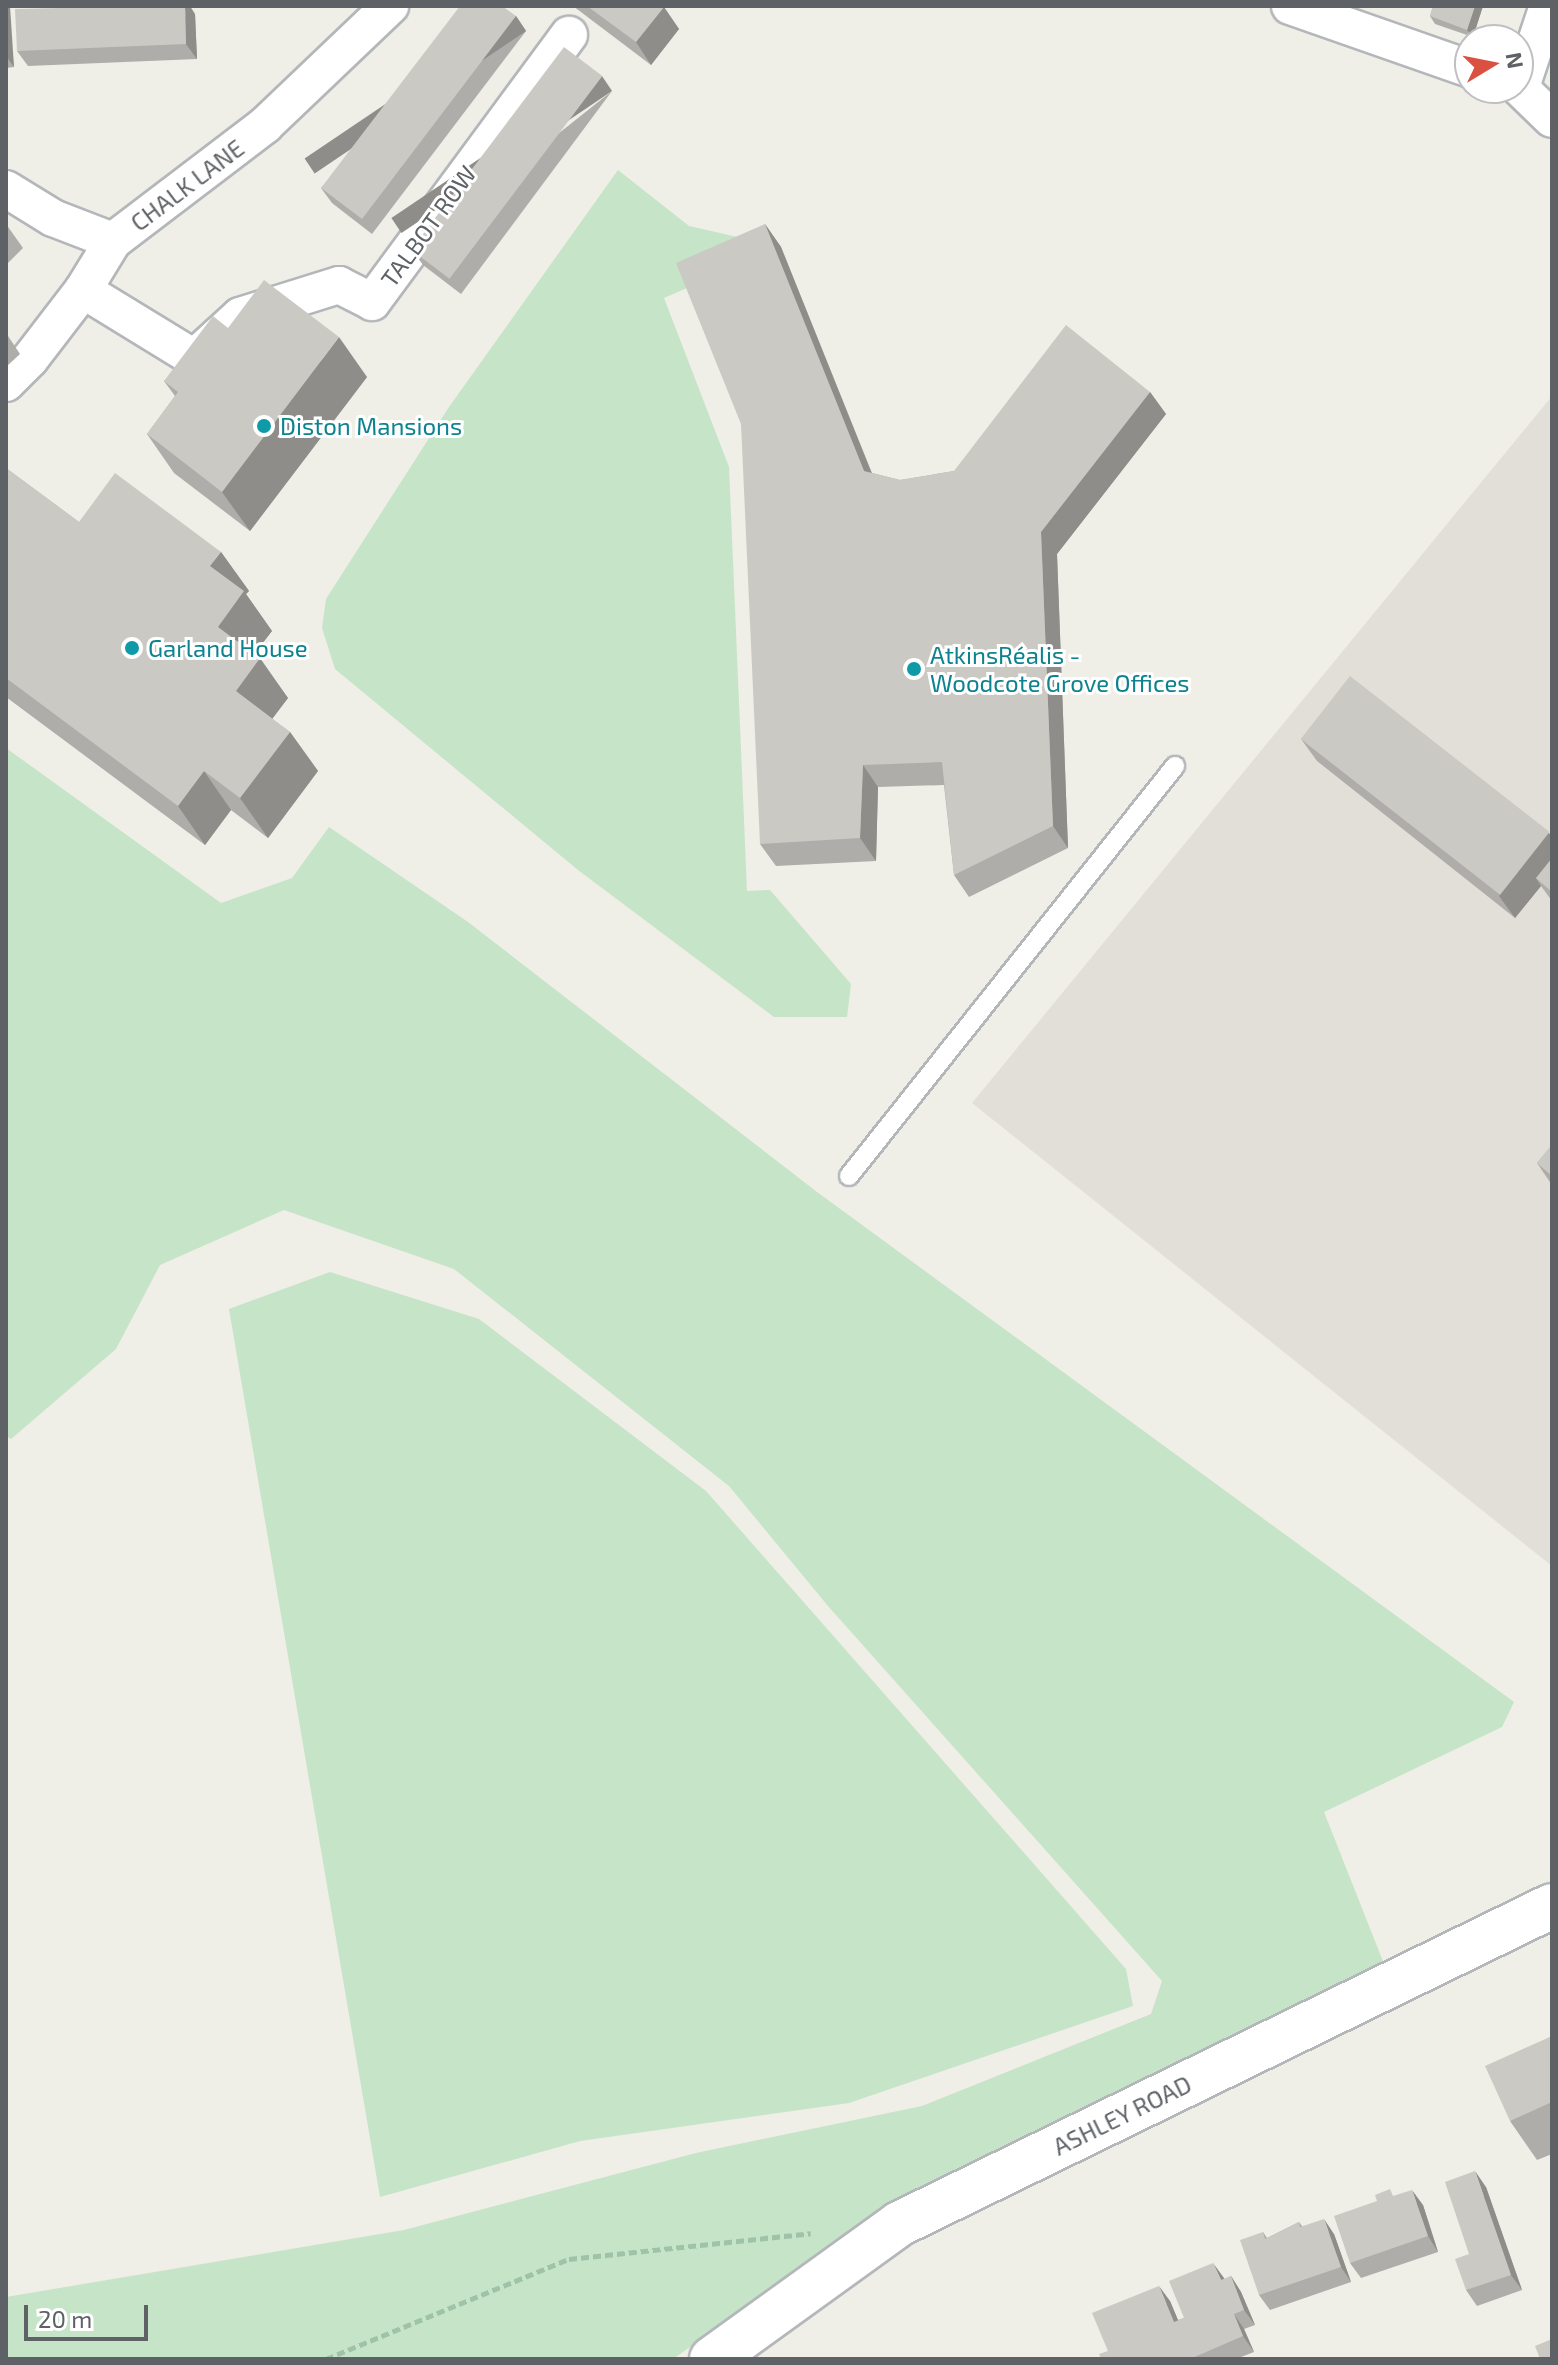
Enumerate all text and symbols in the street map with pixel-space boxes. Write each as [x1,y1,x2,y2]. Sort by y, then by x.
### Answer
north arrow [1454,24,1534,104]
text: N [1501,50,1530,70]
street label: CHALK LANE [125,133,249,237]
street label: TALBOT ROW [374,160,482,292]
place label: Diston Mansions [280,412,462,440]
marker: Diston Mansions [255,417,273,435]
place label: Garland House [148,634,308,662]
marker: Garland House [123,639,141,657]
place label: AtkinsRéalis - Woodcote Grove Offices [930,641,1190,697]
marker: AtkinsRéalis - Woodcote Grove Offices [905,660,923,678]
street label: ASHLEY ROAD [1048,2069,1196,2161]
scale bar [28,2289,152,2339]
text: 20 m [38,2304,92,2333]

